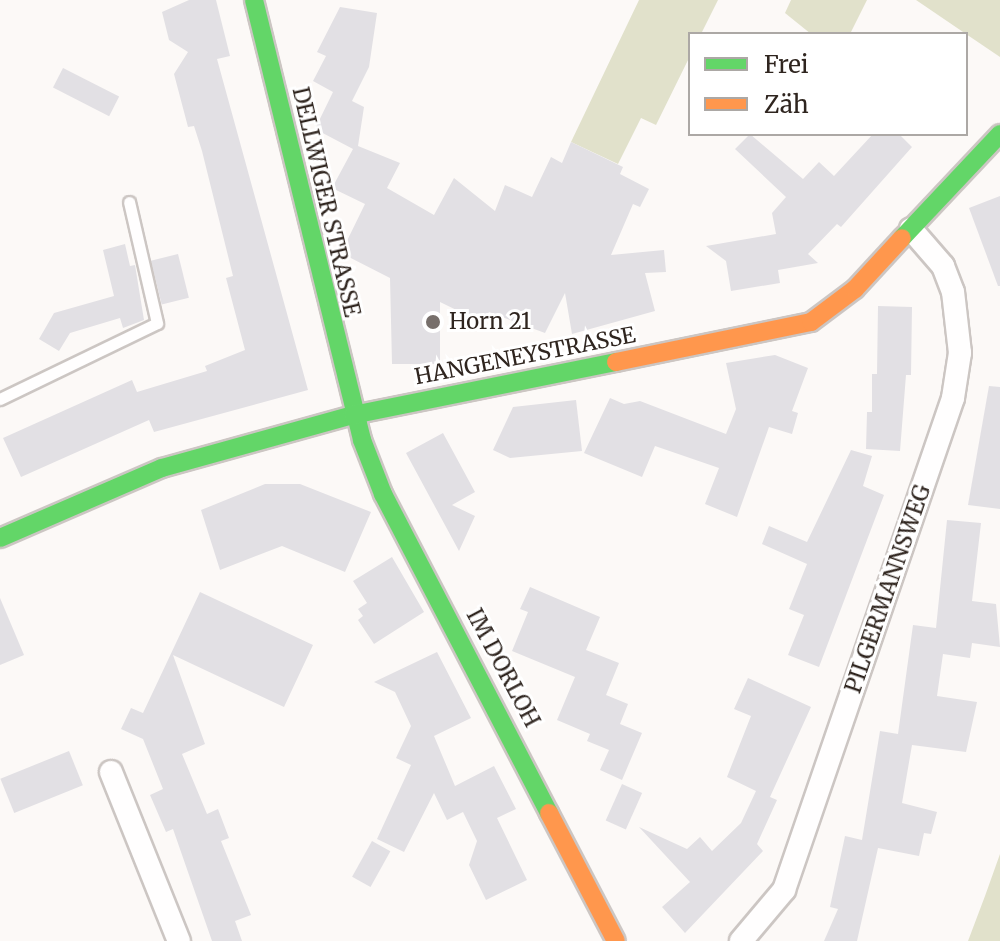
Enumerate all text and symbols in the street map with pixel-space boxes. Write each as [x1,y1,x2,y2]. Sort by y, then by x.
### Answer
legend [688,32,968,136]
text: Frei [764,49,809,80]
street label: DELLWIGER STRASSE [287,85,365,319]
text: Zäh [764,89,809,120]
place label: Horn 21 [449,309,531,335]
marker: Horn 21 [424,313,442,331]
street label: HANGENEYSTRASSE [412,322,638,390]
street label: PILGERMANNSWEG [840,481,936,697]
street label: IM DORLOH [461,604,545,732]

